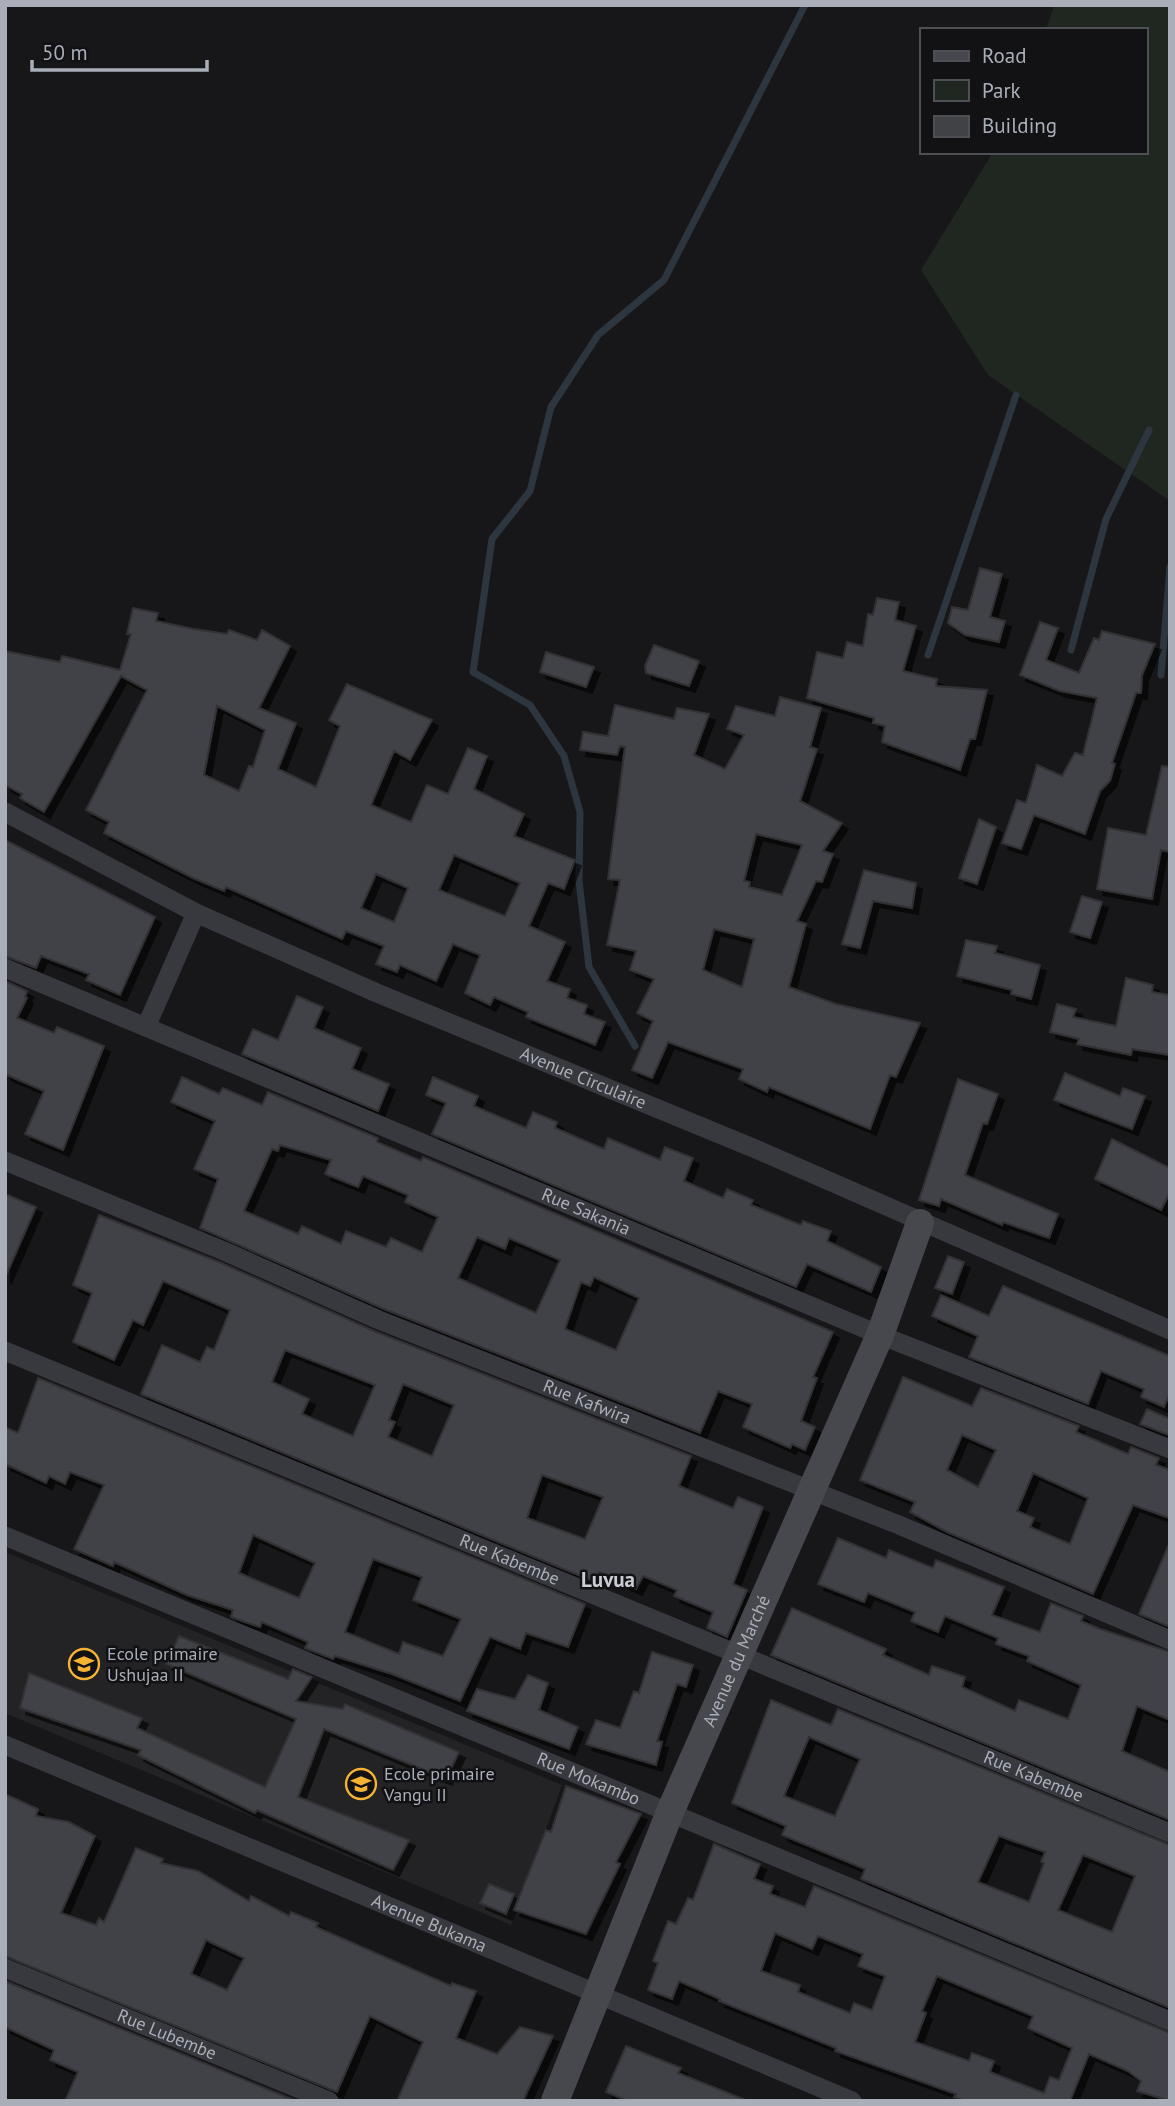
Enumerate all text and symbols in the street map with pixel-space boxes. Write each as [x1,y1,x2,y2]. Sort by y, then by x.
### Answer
scale bar [32,28,206,72]
legend [920,28,1147,154]
text: 50 m [42,39,88,66]
text: Road [982,42,1026,69]
text: Park [982,77,1021,104]
text: Building [982,112,1057,139]
street label: Avenue Circulaire [517,1041,650,1114]
street label: Rue Sakania [538,1182,634,1240]
street label: Rue Kafwira [540,1374,634,1429]
street label: Rue Kabembe [456,1528,563,1590]
district label: Luvua [581,1566,635,1593]
street label: Avenue du Marché [697,1591,775,1730]
place label: Ecole primaire Ushujaa II [107,1642,218,1686]
school or university icon: Ecole primaire Ushujaa II [67,1647,101,1681]
street label: Rue Kabembe [980,1745,1087,1807]
street label: Rue Mokambo [534,1747,644,1810]
place label: Ecole primaire Vangu II [383,1762,495,1806]
school or university icon: Ecole primaire Vangu II [344,1767,378,1801]
street label: Avenue Bukama [368,1888,490,1957]
street label: Rue Lubembe [114,2003,220,2065]

